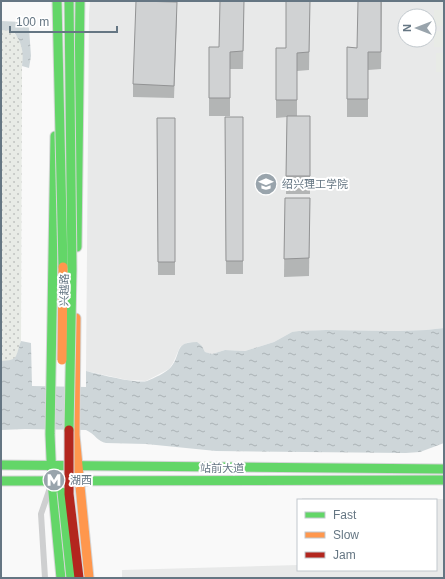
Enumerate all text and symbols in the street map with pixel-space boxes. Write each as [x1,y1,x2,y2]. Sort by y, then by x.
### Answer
scale bar [10,8,117,34]
north arrow [397,8,437,48]
text: 100 m [16,15,49,29]
text: N [401,24,413,32]
school or university icon: 绍兴理工学院 [253,171,279,197]
place label: 绍兴理工学院 [282,178,348,190]
street label: 兴越路 [58,273,70,307]
street label: 站前大道 [200,462,244,474]
metro station icon: 湖西 [41,467,67,493]
place label: 湖西 [70,474,92,486]
legend [297,499,437,571]
text: Fast [333,508,357,522]
text: Slow [333,528,359,542]
text: Jam [333,548,356,562]

